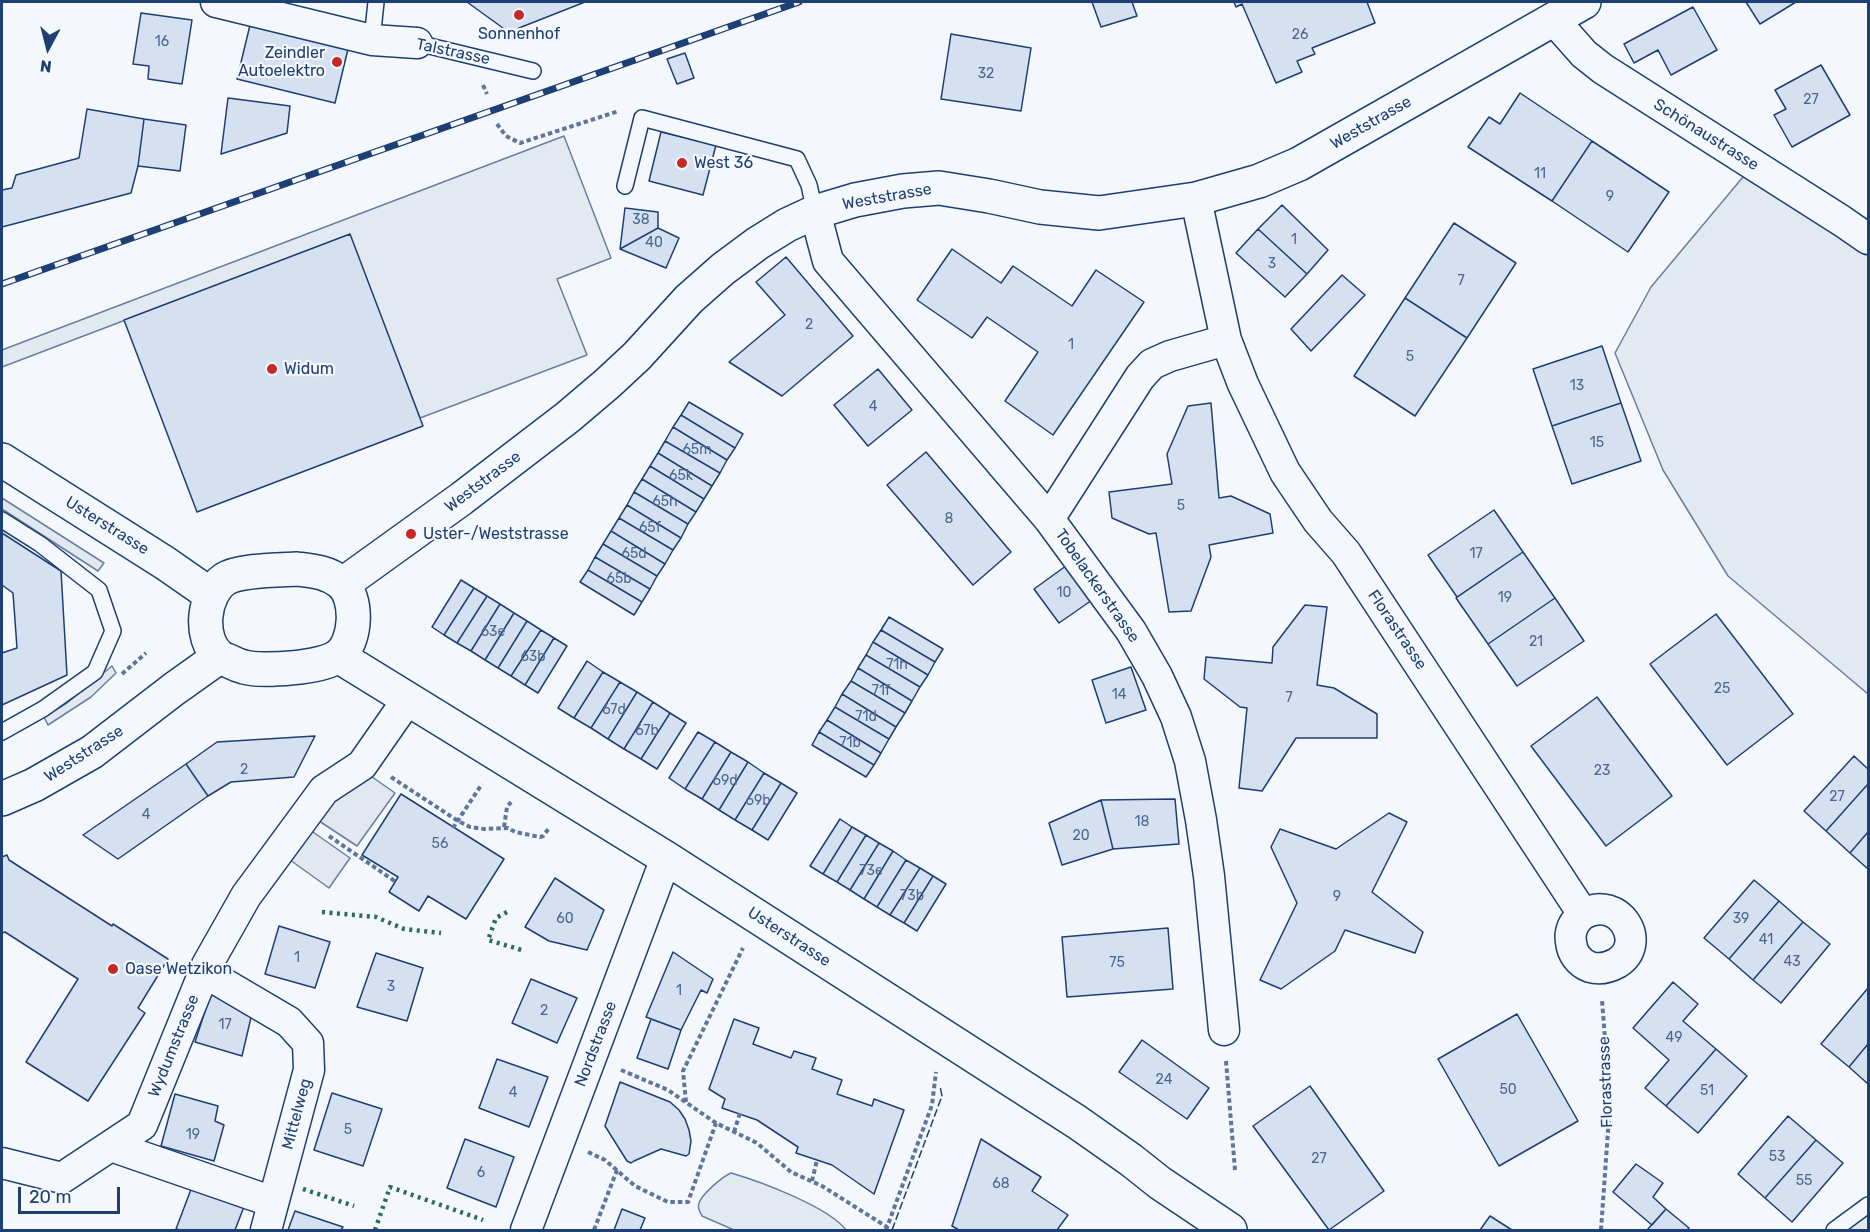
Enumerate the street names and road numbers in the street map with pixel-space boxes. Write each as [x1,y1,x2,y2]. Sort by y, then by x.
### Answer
street label: Talstrasse [414,35,492,69]
street label: Weststrasse [1327,92,1415,154]
street label: Schönaustrasse [1650,95,1762,175]
street label: Weststrasse [841,180,933,214]
street label: Weststrasse [441,447,525,517]
street label: Usterstrasse [62,493,152,559]
street label: Tobelackerstrasse [1051,525,1143,647]
street label: Florastrasse [1363,587,1431,673]
street label: Weststrasse [41,721,127,787]
street label: Usterstrasse [744,903,834,971]
street label: Wydumstrasse [145,992,203,1100]
street label: Nordstrasse [571,998,621,1090]
street label: Florastrasse [1595,1036,1617,1128]
street label: Mittelweg [278,1076,316,1152]

